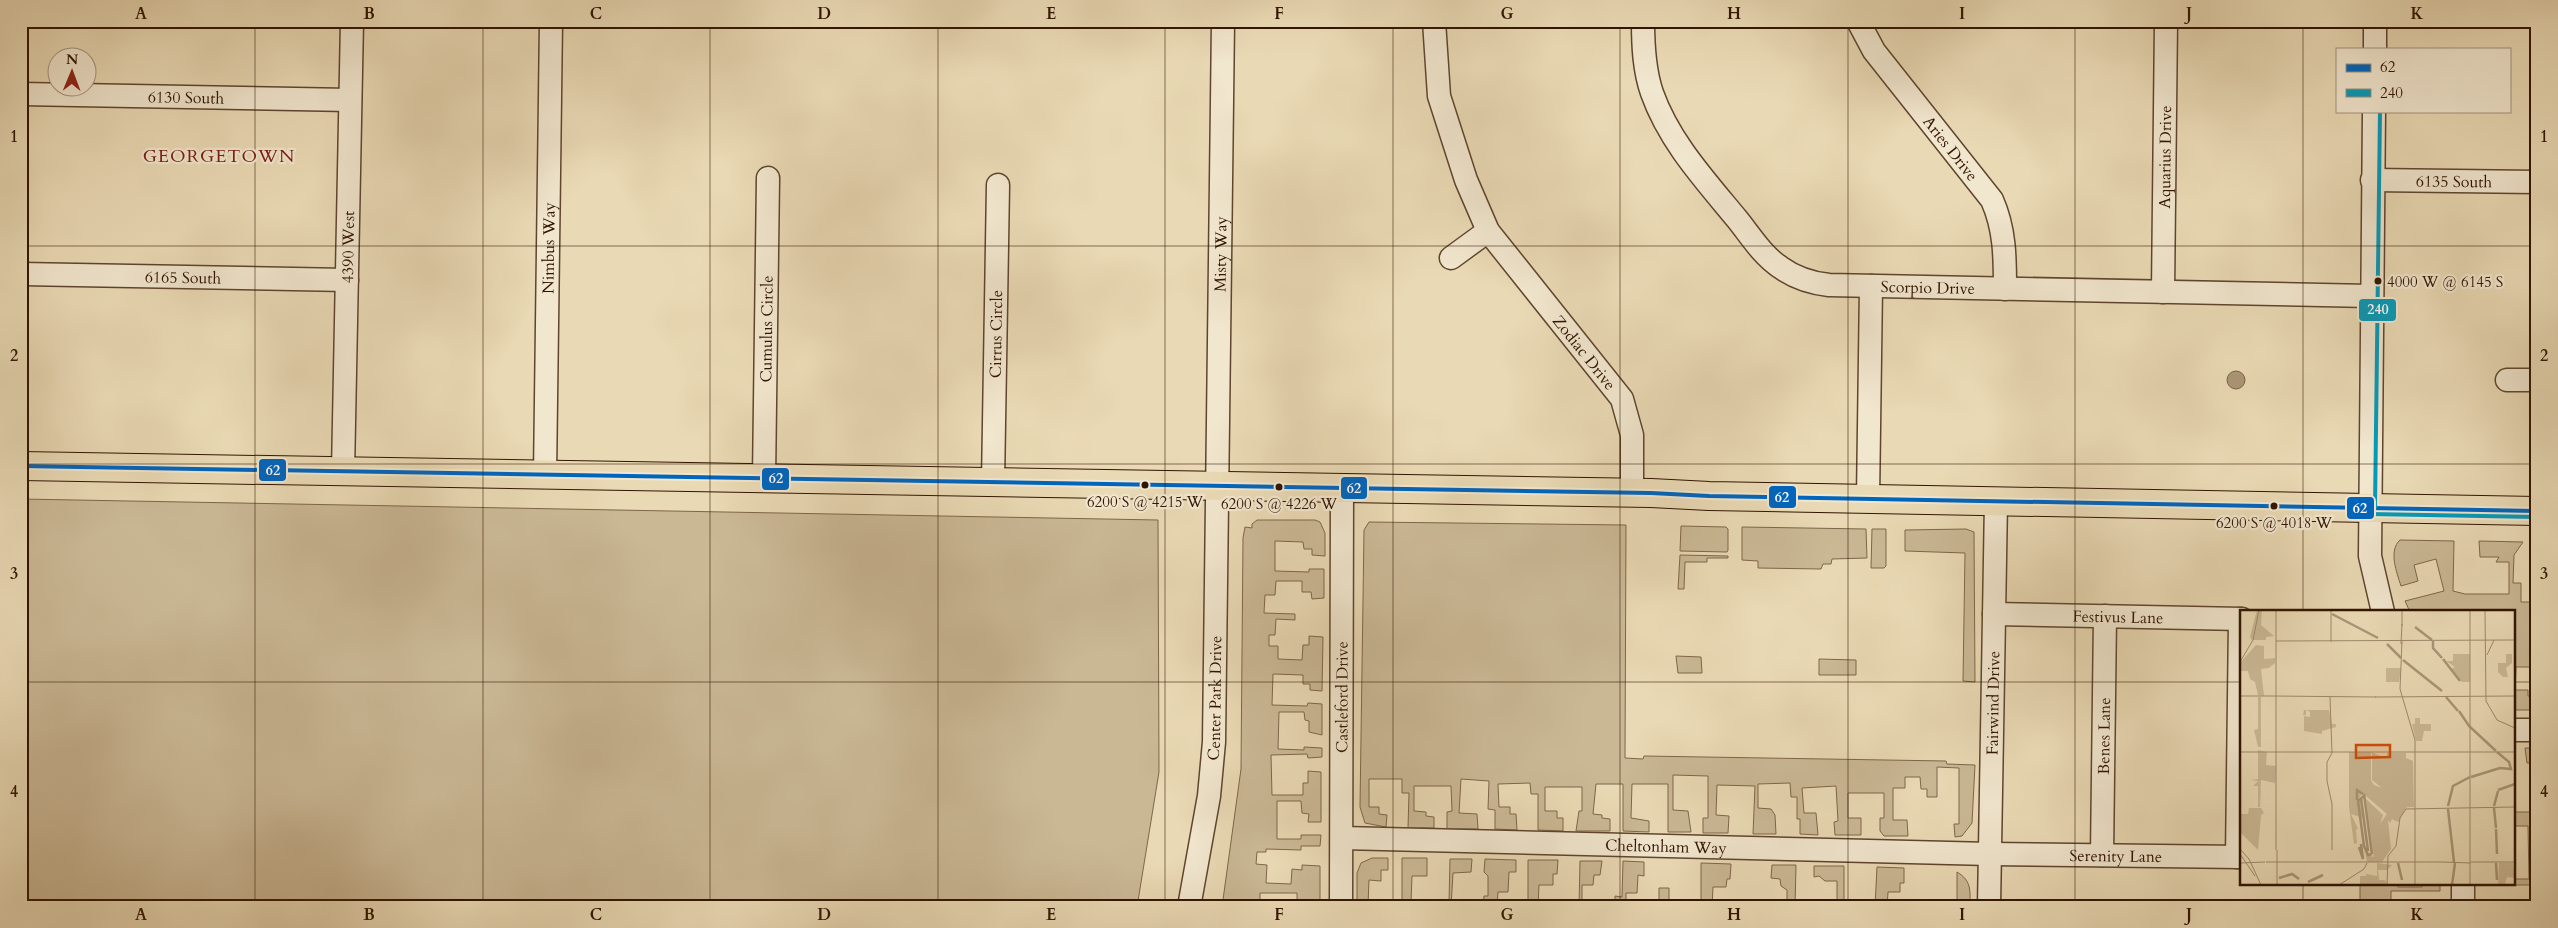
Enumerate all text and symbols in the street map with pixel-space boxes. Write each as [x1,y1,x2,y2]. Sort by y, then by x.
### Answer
text: A [135,3,147,25]
text: B [363,3,375,25]
text: C [590,3,602,25]
text: D [817,3,831,25]
text: E [1046,3,1056,25]
text: F [1274,3,1284,25]
text: G [1500,3,1514,25]
text: H [1727,3,1741,25]
text: I [1959,3,1965,25]
text: J [2184,3,2192,25]
text: K [2411,3,2424,25]
north arrow [48,48,98,98]
legend [2336,48,2510,112]
text: N [66,50,78,69]
text: 62 [2380,57,2396,77]
text: 240 [2380,83,2403,103]
street label: 6130 South [148,86,225,110]
street label: Aquarius Drive [2154,105,2177,209]
street label: Aries Drive [1918,112,1983,186]
text: 1 [10,126,18,148]
text: 1 [2540,126,2548,148]
district label: GEORGETOWN [143,144,295,169]
street label: 6135 South [2416,171,2493,193]
street label: Nimbus Way [537,201,561,294]
street label: 4390 West [337,211,360,284]
street label: Misty Way [1210,215,1233,292]
street label: 6165 South [145,266,222,290]
place label: 4000 W @ 6145 S [2387,272,2503,292]
street label: Cumulus Circle [755,275,779,383]
street label: Scorpio Drive [1880,276,1975,300]
marker: 4000 W @ 6145 S [2373,276,2383,286]
street label: Cirrus Circle [985,290,1008,378]
line badge: 240 [2358,298,2397,322]
text: 240 [2367,300,2389,319]
street label: Zodiac Drive [1547,311,1621,395]
text: 2 [10,345,18,367]
text: 2 [2540,345,2548,367]
line badge: 62 [258,458,287,482]
text: 62 [266,461,280,480]
line badge: 62 [761,467,790,491]
text: 62 [769,469,783,488]
line badge: 62 [1340,476,1368,500]
text: 62 [1347,479,1361,498]
marker: 6200 S @ 4215 W [1140,480,1150,490]
marker: 6200 S @ 4226 W [1274,482,1284,492]
line badge: 62 [1768,485,1797,509]
text: 62 [1775,488,1789,507]
place label: 6200 S @ 4215 W [1087,492,1204,512]
place label: 6200 S @ 4226 W [1221,494,1338,514]
line badge: 62 [2346,496,2375,520]
text: 62 [2353,499,2367,518]
marker: 6200 S @ 4018 W [2269,501,2279,511]
place label: 6200 S @ 4018 W [2216,513,2333,533]
text: 3 [10,563,18,585]
text: 3 [2540,563,2548,585]
street label: Festivus Lane [2072,606,2164,629]
inset map [2240,610,2516,886]
street label: Center Park Drive [1202,635,1227,761]
street label: Castleford Drive [1331,641,1354,753]
street label: Fairwind Drive [1982,651,2005,755]
street label: Benes Lane [2093,697,2116,775]
text: 4 [10,781,18,803]
text: 4 [2540,781,2548,803]
street label: Cheltonham Way [1605,834,1728,860]
street label: Serenity Lane [2069,845,2162,868]
text: A [135,904,147,926]
text: B [363,904,375,926]
text: C [590,904,602,926]
text: D [817,904,831,926]
text: E [1046,904,1056,926]
text: F [1274,904,1284,926]
text: G [1500,904,1514,926]
text: H [1727,904,1741,926]
text: I [1959,904,1965,926]
text: J [2184,904,2192,926]
text: K [2411,904,2424,926]

